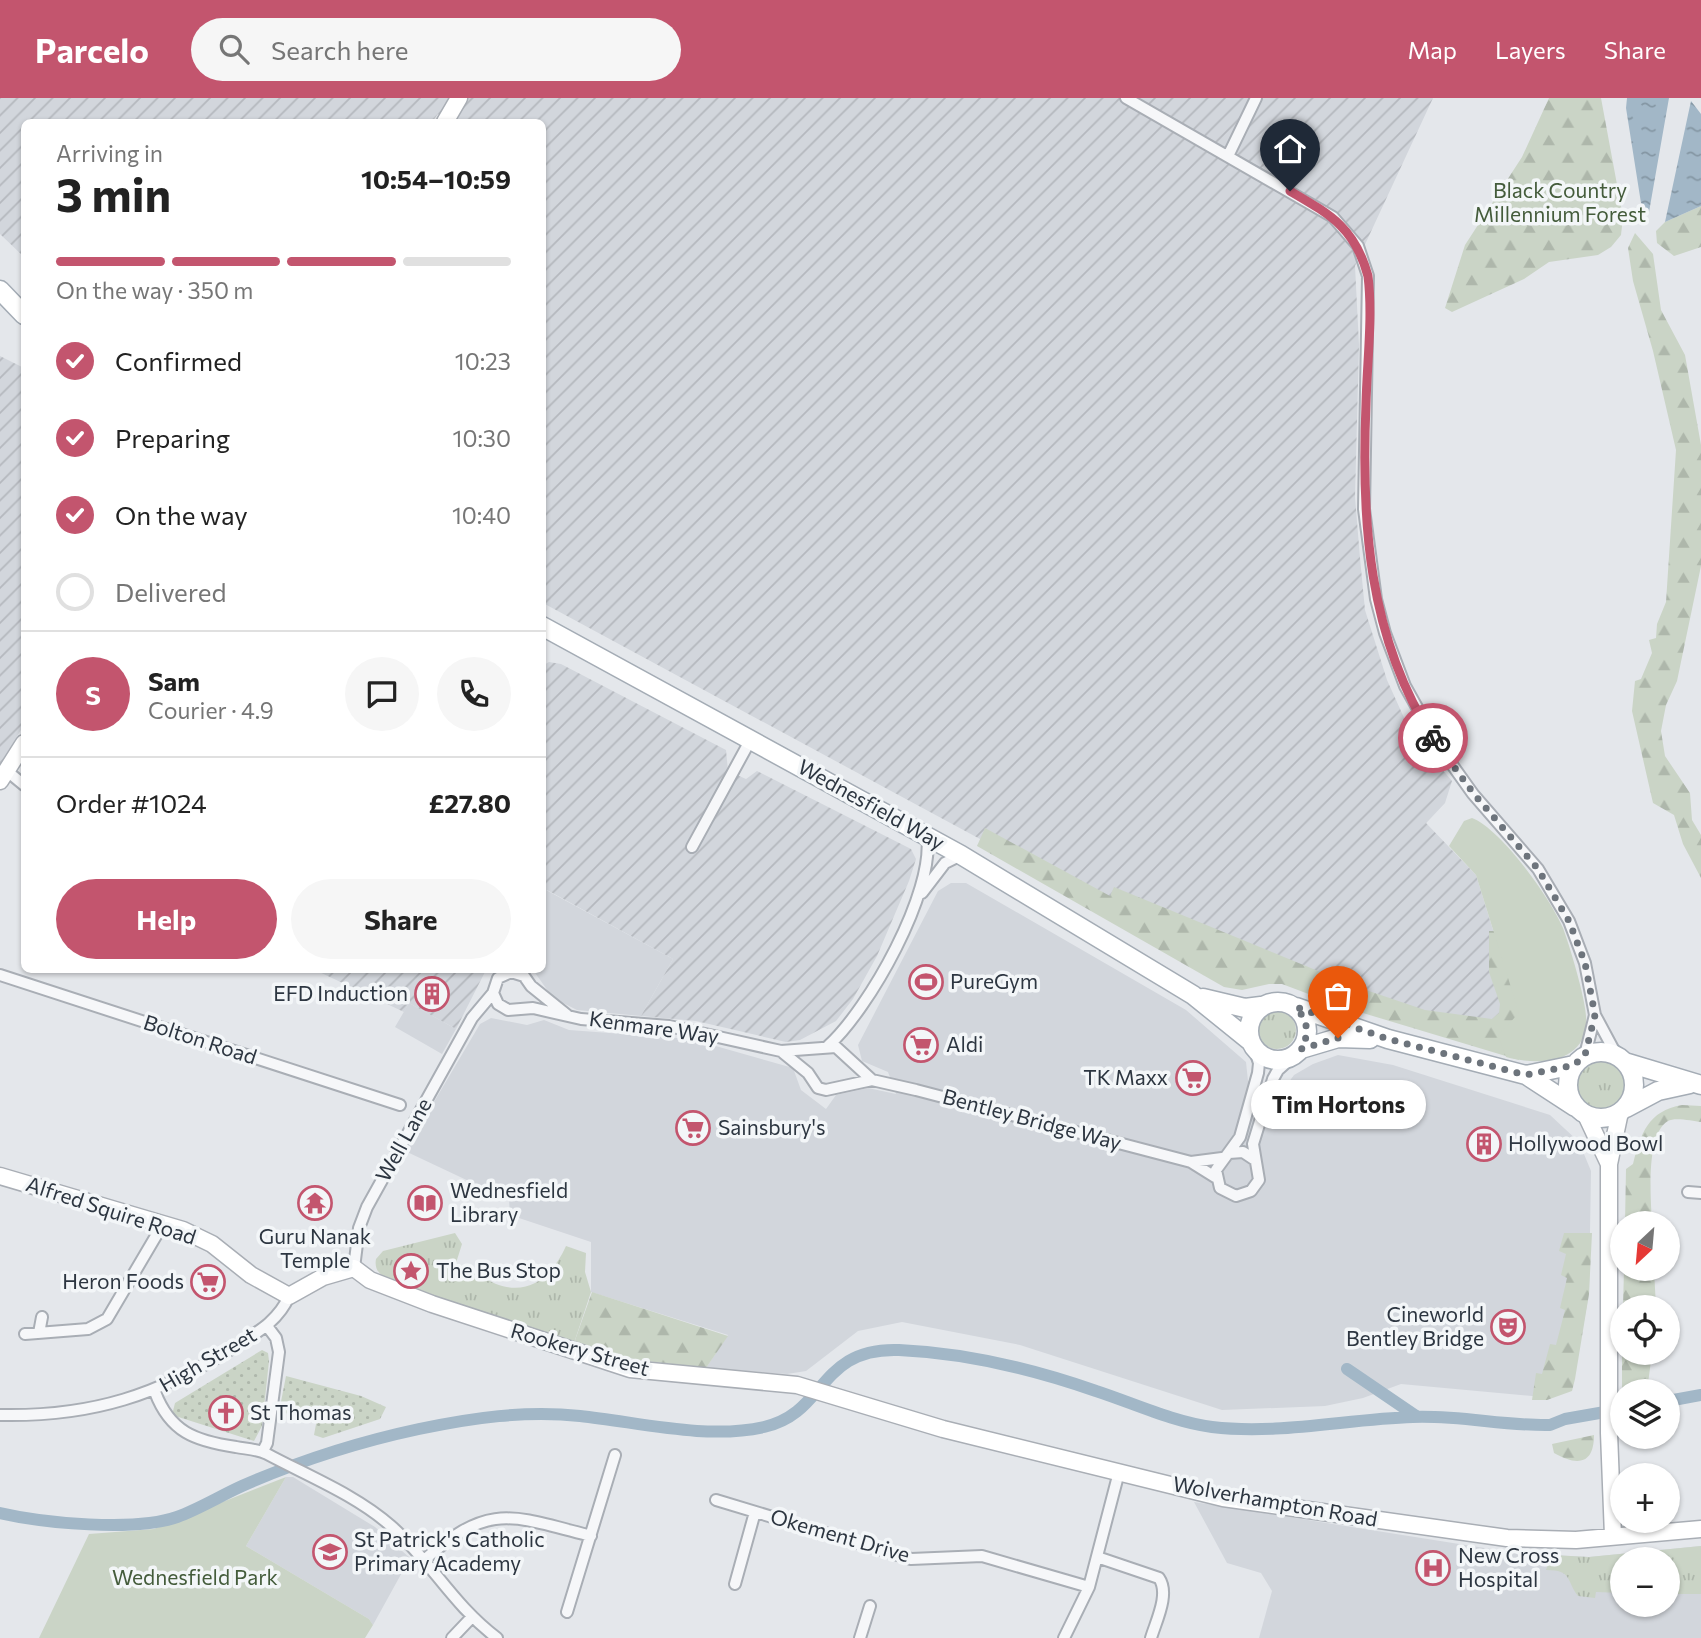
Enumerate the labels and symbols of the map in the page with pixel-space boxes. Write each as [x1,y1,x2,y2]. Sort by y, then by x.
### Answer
pin [1260,119,1320,191]
park label: Black Country Millennium Forest [1474,177,1646,226]
courier [1398,703,1468,773]
street label: Wednesfield Way [794,753,950,854]
sports icon: PureGym [907,963,945,1001]
pin [1308,966,1368,1038]
place label: PureGym [950,968,1038,993]
building icon: EFD Induction [413,975,451,1013]
place label: EFD Induction [273,980,408,1005]
street label: Kenmare Way [588,1005,721,1048]
street label: Bolton Road [141,1009,260,1069]
supermarket icon: Aldi [902,1026,940,1064]
place label: Aldi [946,1031,983,1056]
supermarket icon: TK Maxx [1174,1059,1212,1097]
place label: TK Maxx [1083,1064,1168,1089]
callout: Tim Hortons [1250,1080,1426,1129]
street label: Bentley Bridge Way [940,1083,1125,1154]
street label: Well Lane [369,1093,436,1185]
supermarket icon: Sainsbury's [674,1109,712,1147]
place label: Sainsbury's [718,1114,826,1139]
building icon: Hollywood Bowl [1465,1125,1503,1163]
place label: Hollywood Bowl [1508,1130,1663,1155]
street label: Alfred Squire Road [23,1170,200,1249]
place label: Wednesfield Library [450,1177,568,1226]
temple icon: Guru Nanak Temple [296,1184,334,1222]
library icon: Wednesfield Library [406,1184,444,1222]
north arrow [1610,1211,1680,1281]
place label: Guru Nanak Temple [259,1223,371,1272]
place icon: The Bus Stop [392,1252,430,1290]
place label: The Bus Stop [436,1257,561,1282]
supermarket icon: Heron Foods [189,1263,227,1301]
place label: Heron Foods [62,1268,184,1293]
place label: Cineworld Bentley Bridge [1346,1301,1484,1350]
theatre icon: Cineworld Bentley Bridge [1489,1308,1527,1346]
street label: Rookery Street [508,1317,653,1380]
street label: High Street [154,1321,260,1397]
church icon: St Thomas [207,1394,245,1432]
place label: St Thomas [250,1399,352,1424]
street label: Wolverhampton Road [1171,1470,1380,1531]
street label: Okement Drive [768,1503,913,1566]
place label: St Patrick's Catholic Primary Academy [354,1526,545,1575]
school or university icon: St Patrick's Catholic Primary Academy [311,1533,349,1571]
place label: New Cross Hospital [1458,1542,1559,1591]
hospital icon: New Cross Hospital [1414,1549,1452,1587]
park label: Wednesfield Park [112,1564,278,1589]

